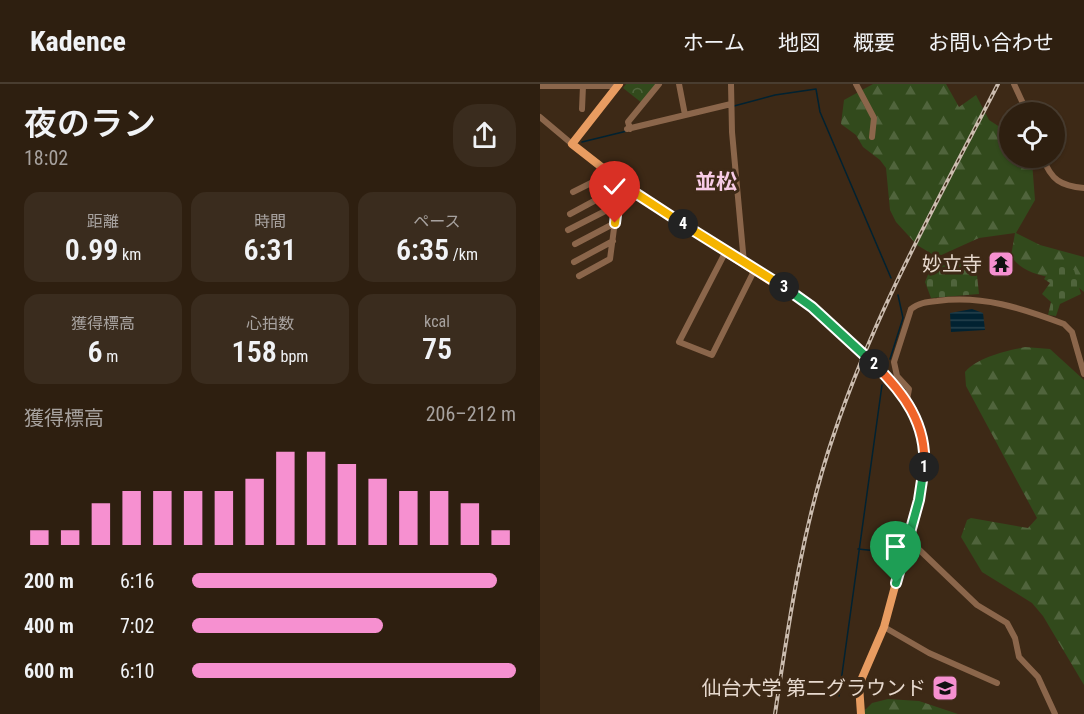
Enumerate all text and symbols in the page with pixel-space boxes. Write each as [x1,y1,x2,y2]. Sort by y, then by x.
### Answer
text: Kadence [30,25,126,58]
text: ホーム [683,31,745,55]
text: 地図 [778,31,820,55]
text: 概要 [853,31,895,55]
text: お問い合わせ [928,31,1054,55]
map controls [999,102,1065,168]
button: locate [999,102,1065,168]
text: 夜のラン [24,104,156,143]
button: share [453,104,516,167]
text: 18:02 [24,146,68,170]
pin [589,161,640,223]
icon: check [598,170,631,203]
district label: 並松 [695,170,737,194]
pin: 4 [668,209,698,239]
text: 距離 [87,212,119,231]
text: 時間 [254,212,286,231]
text: ペース [413,212,461,231]
text: 4 [679,214,687,233]
text: 0.99 [65,232,118,267]
text: 6:31 [243,232,297,267]
text: 6:35 [396,232,449,267]
text: km [118,245,141,264]
text: /km [449,245,478,264]
temple icon: 妙立寺 [986,249,1016,279]
place label: 妙立寺 [922,252,982,276]
pin: 3 [769,272,799,302]
text: 3 [780,277,788,296]
text: kcal [424,312,450,331]
text: 獲得標高 [71,314,135,333]
text: 心拍数 [246,314,294,333]
text: 75 [422,331,452,366]
text: 6 [88,334,103,369]
text: 158 [232,334,277,369]
text: m [103,347,118,366]
text: bpm [277,347,308,366]
pin: 2 [859,349,889,379]
text: 2 [870,354,878,373]
text: 206–212 m [426,402,516,426]
text: 獲得標高 [24,406,104,430]
pin: 1 [909,452,939,482]
text: 1 [920,457,928,476]
pin [870,521,921,583]
icon: arrive [879,530,912,563]
text: 200 m [24,569,74,593]
text: 6:16 [120,569,154,593]
text: 400 m [24,614,74,638]
text: 7:02 [120,614,154,638]
text: 600 m [24,659,74,683]
text: 6:10 [120,659,154,683]
school or university icon: 仙台大学 第二グラウンド [930,673,960,703]
place label: 仙台大学 第二グラウンド [701,676,926,700]

